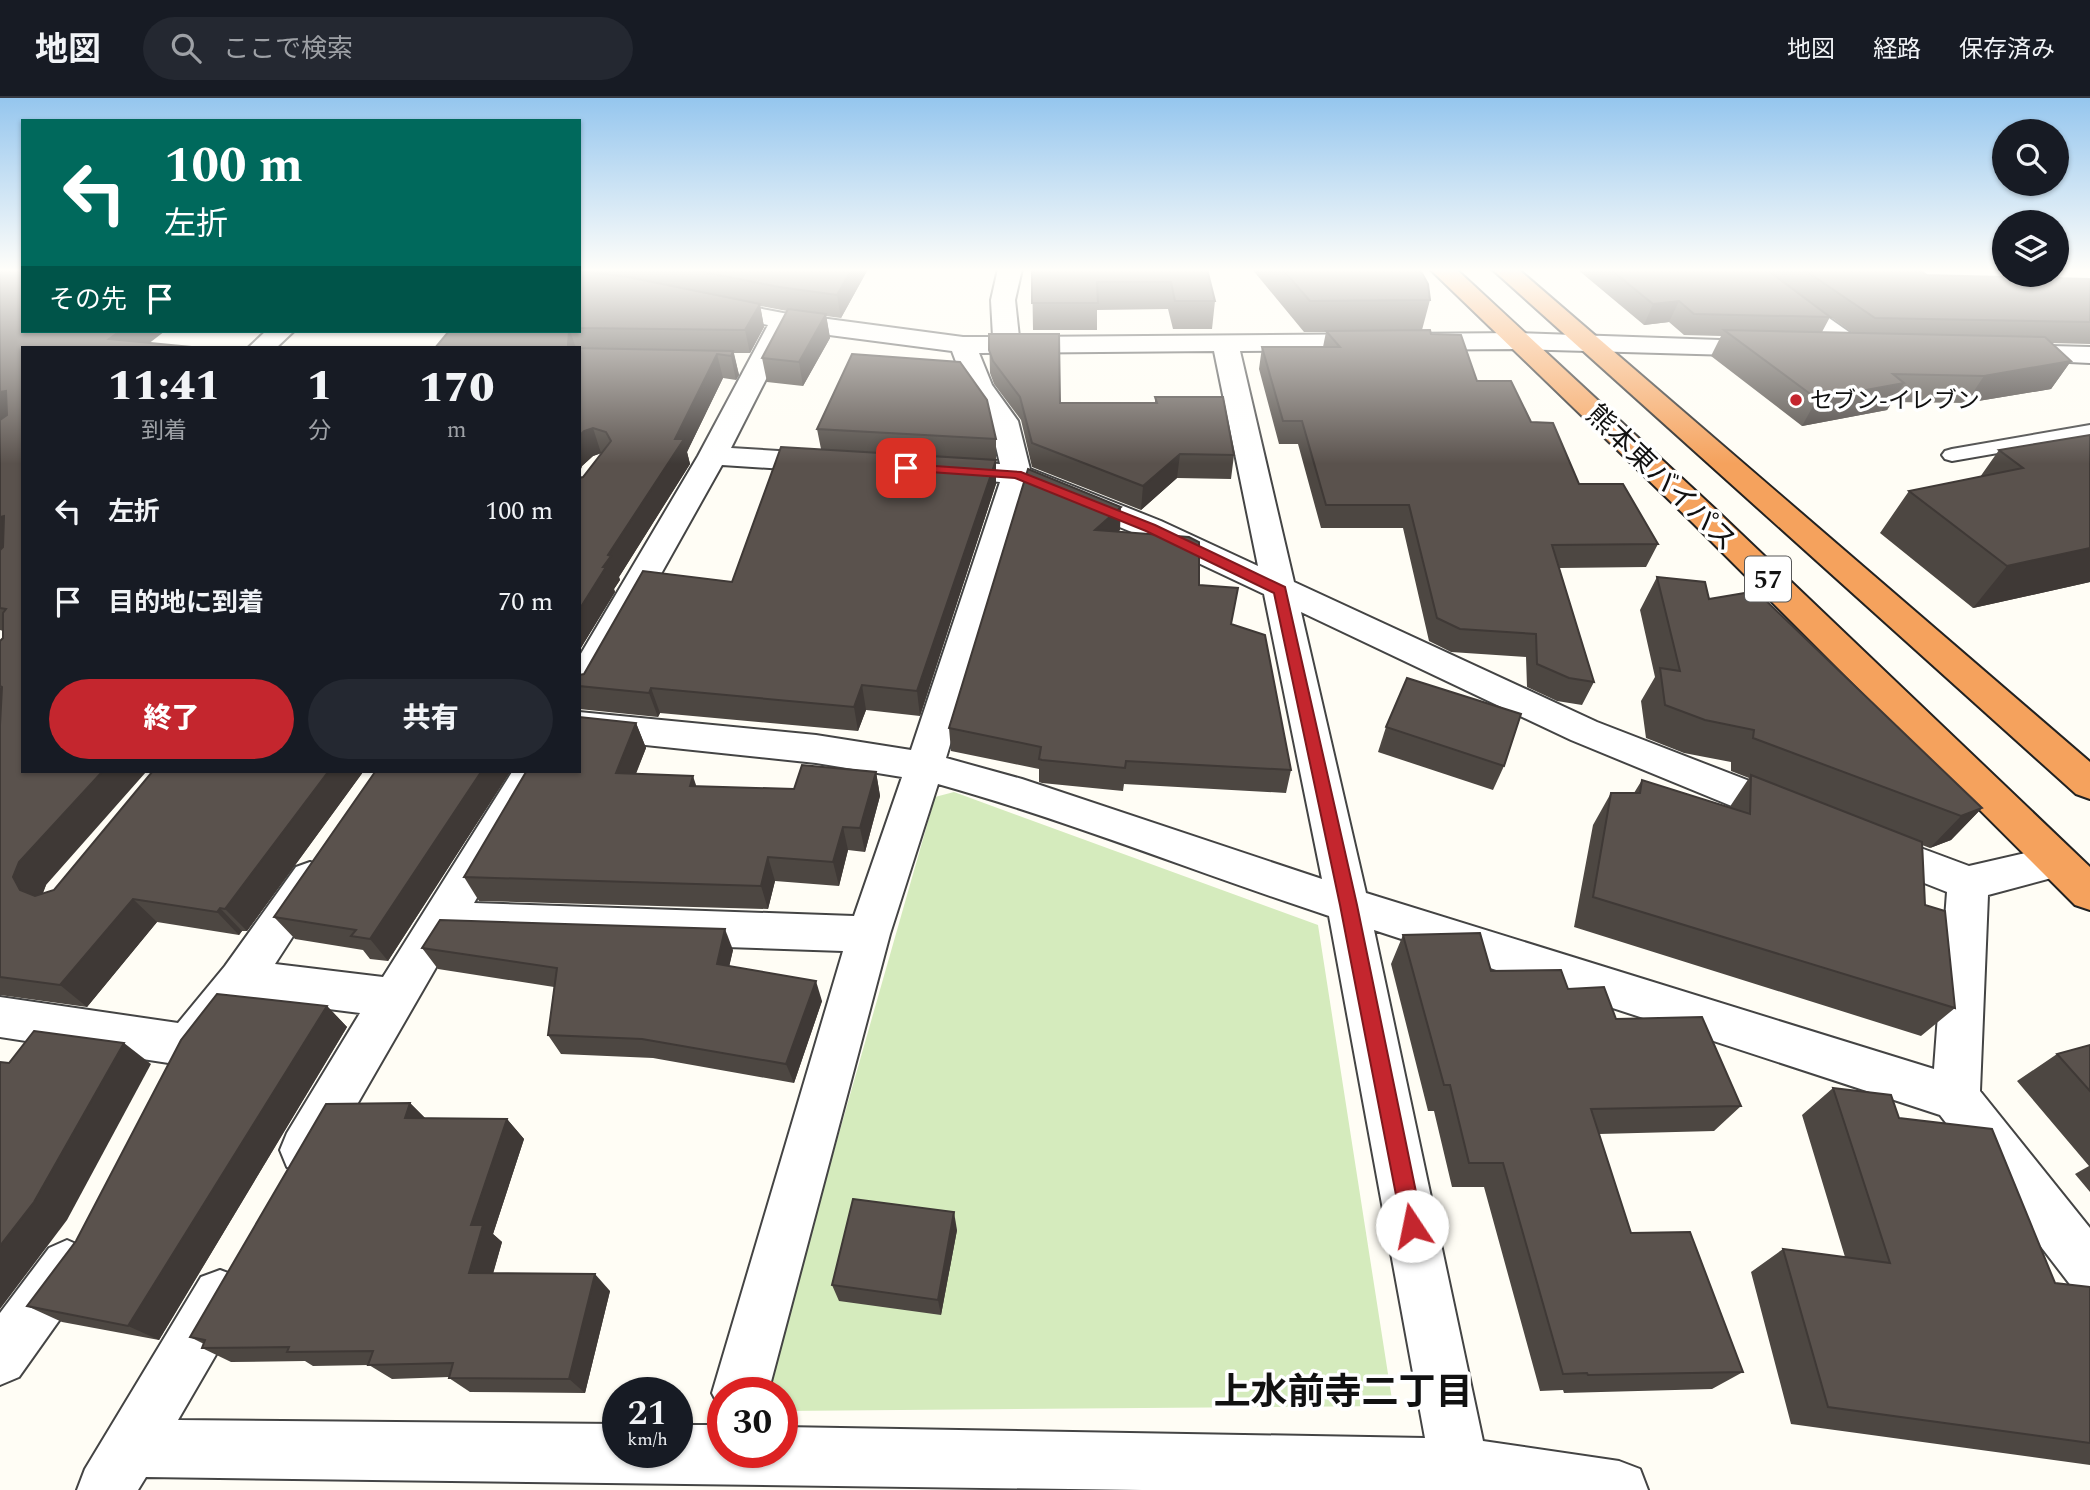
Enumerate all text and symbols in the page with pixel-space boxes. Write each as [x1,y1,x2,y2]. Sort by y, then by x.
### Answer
search box [143,17,633,80]
text: 地図 [35,25,101,75]
icon: search [167,29,205,67]
text: ここで検索 [223,29,353,69]
text: 地図 [1787,32,1835,68]
text: 経路 [1873,32,1921,68]
text: 保存済み [1959,32,2055,68]
map controls [1992,119,2069,287]
button: search [1992,119,2069,196]
text: 100 m [164,129,303,204]
icon: left [49,147,140,238]
text: 左折 [164,200,228,249]
button: layers [1992,210,2069,287]
text: その先 [49,280,127,320]
icon: arrive [141,280,179,318]
text: 11:41 [108,355,220,418]
text: 1 [307,355,332,418]
text: 170 [419,357,494,420]
place label: セブン-イレブン [1810,384,1980,419]
marker: セブン-イレブン [1788,392,1804,408]
street label: 熊本東バイパス [1576,395,1746,561]
text: m [447,413,466,448]
text: 到着 [141,414,187,449]
text: 分 [308,414,331,449]
pin [876,438,936,498]
icon: arrive [887,449,925,487]
text: 100 m [485,491,553,531]
icon: left [49,492,87,530]
text: 左折 [108,492,160,532]
road number: 57 [1745,556,1791,601]
text: 70 m [498,582,553,622]
icon: arrive [49,583,87,621]
text: 目的地に到着 [108,583,264,623]
button: 終了 [49,679,294,759]
button: 共有 [308,679,553,759]
position arrow [1375,1189,1449,1263]
district label: 上水前寺二丁目 [1214,1365,1473,1421]
speed limit sign: 30 [707,1377,798,1468]
text: 21 [628,1387,667,1440]
text: km/h [627,1426,668,1453]

